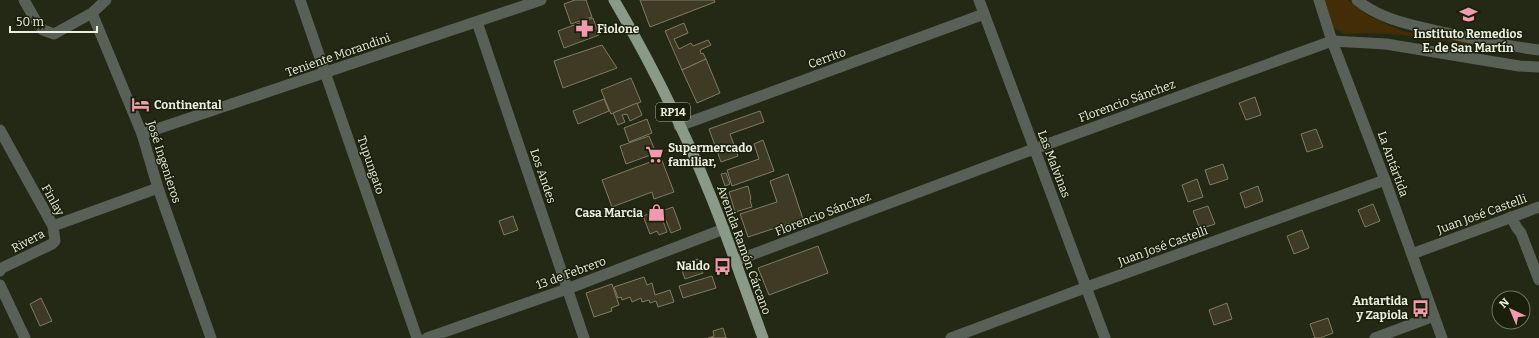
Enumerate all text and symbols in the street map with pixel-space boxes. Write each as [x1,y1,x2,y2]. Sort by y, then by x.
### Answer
school or university icon: Instituto Remedios E. de San Martín [1458,5,1478,25]
scale bar [10,8,97,34]
text: 50 m [16,15,45,29]
pharmacy icon: Fiolone [574,19,594,39]
place label: Fiolone [597,22,640,36]
place label: Instituto Remedios E. de San Martín [1414,27,1522,55]
street label: Teniente Morandini [284,30,393,79]
street label: Cerrito [806,45,848,71]
street label: Florencio Sánchez [1077,77,1177,125]
hotel icon: Continental [131,95,151,115]
place label: Continental [154,98,222,112]
road number: RP14 [656,103,690,121]
street label: José Ingenieros [144,118,184,205]
street label: Las Malvinas [1035,128,1073,200]
street label: La Antártida [1375,129,1411,199]
street label: Tupungato [355,134,388,196]
place label: Supermercado familiar, [668,141,753,169]
supermarket icon: Supermercado familiar, [645,145,665,165]
street label: Los Andes [527,147,559,205]
street label: Finlay [39,182,68,219]
street label: Avenida Ramón Cárcano [714,184,774,317]
street label: Florencio Sánchez [773,189,873,239]
street label: Juan José Castelli [1434,191,1529,237]
shop icon: Casa Marcia [646,203,666,223]
place label: Casa Marcia [575,206,643,220]
street label: Juan José Castelli [1115,223,1210,269]
street label: Rivera [9,226,47,255]
street label: 13 de Febrero [534,254,608,292]
bus stop icon: Naldo [713,256,733,276]
place label: Naldo [676,259,710,273]
north arrow [1491,290,1531,330]
place label: Antartida y Zapiola [1352,294,1408,322]
text: N [1497,295,1512,311]
bus stop icon: Antartida y Zapiola [1411,298,1431,318]

